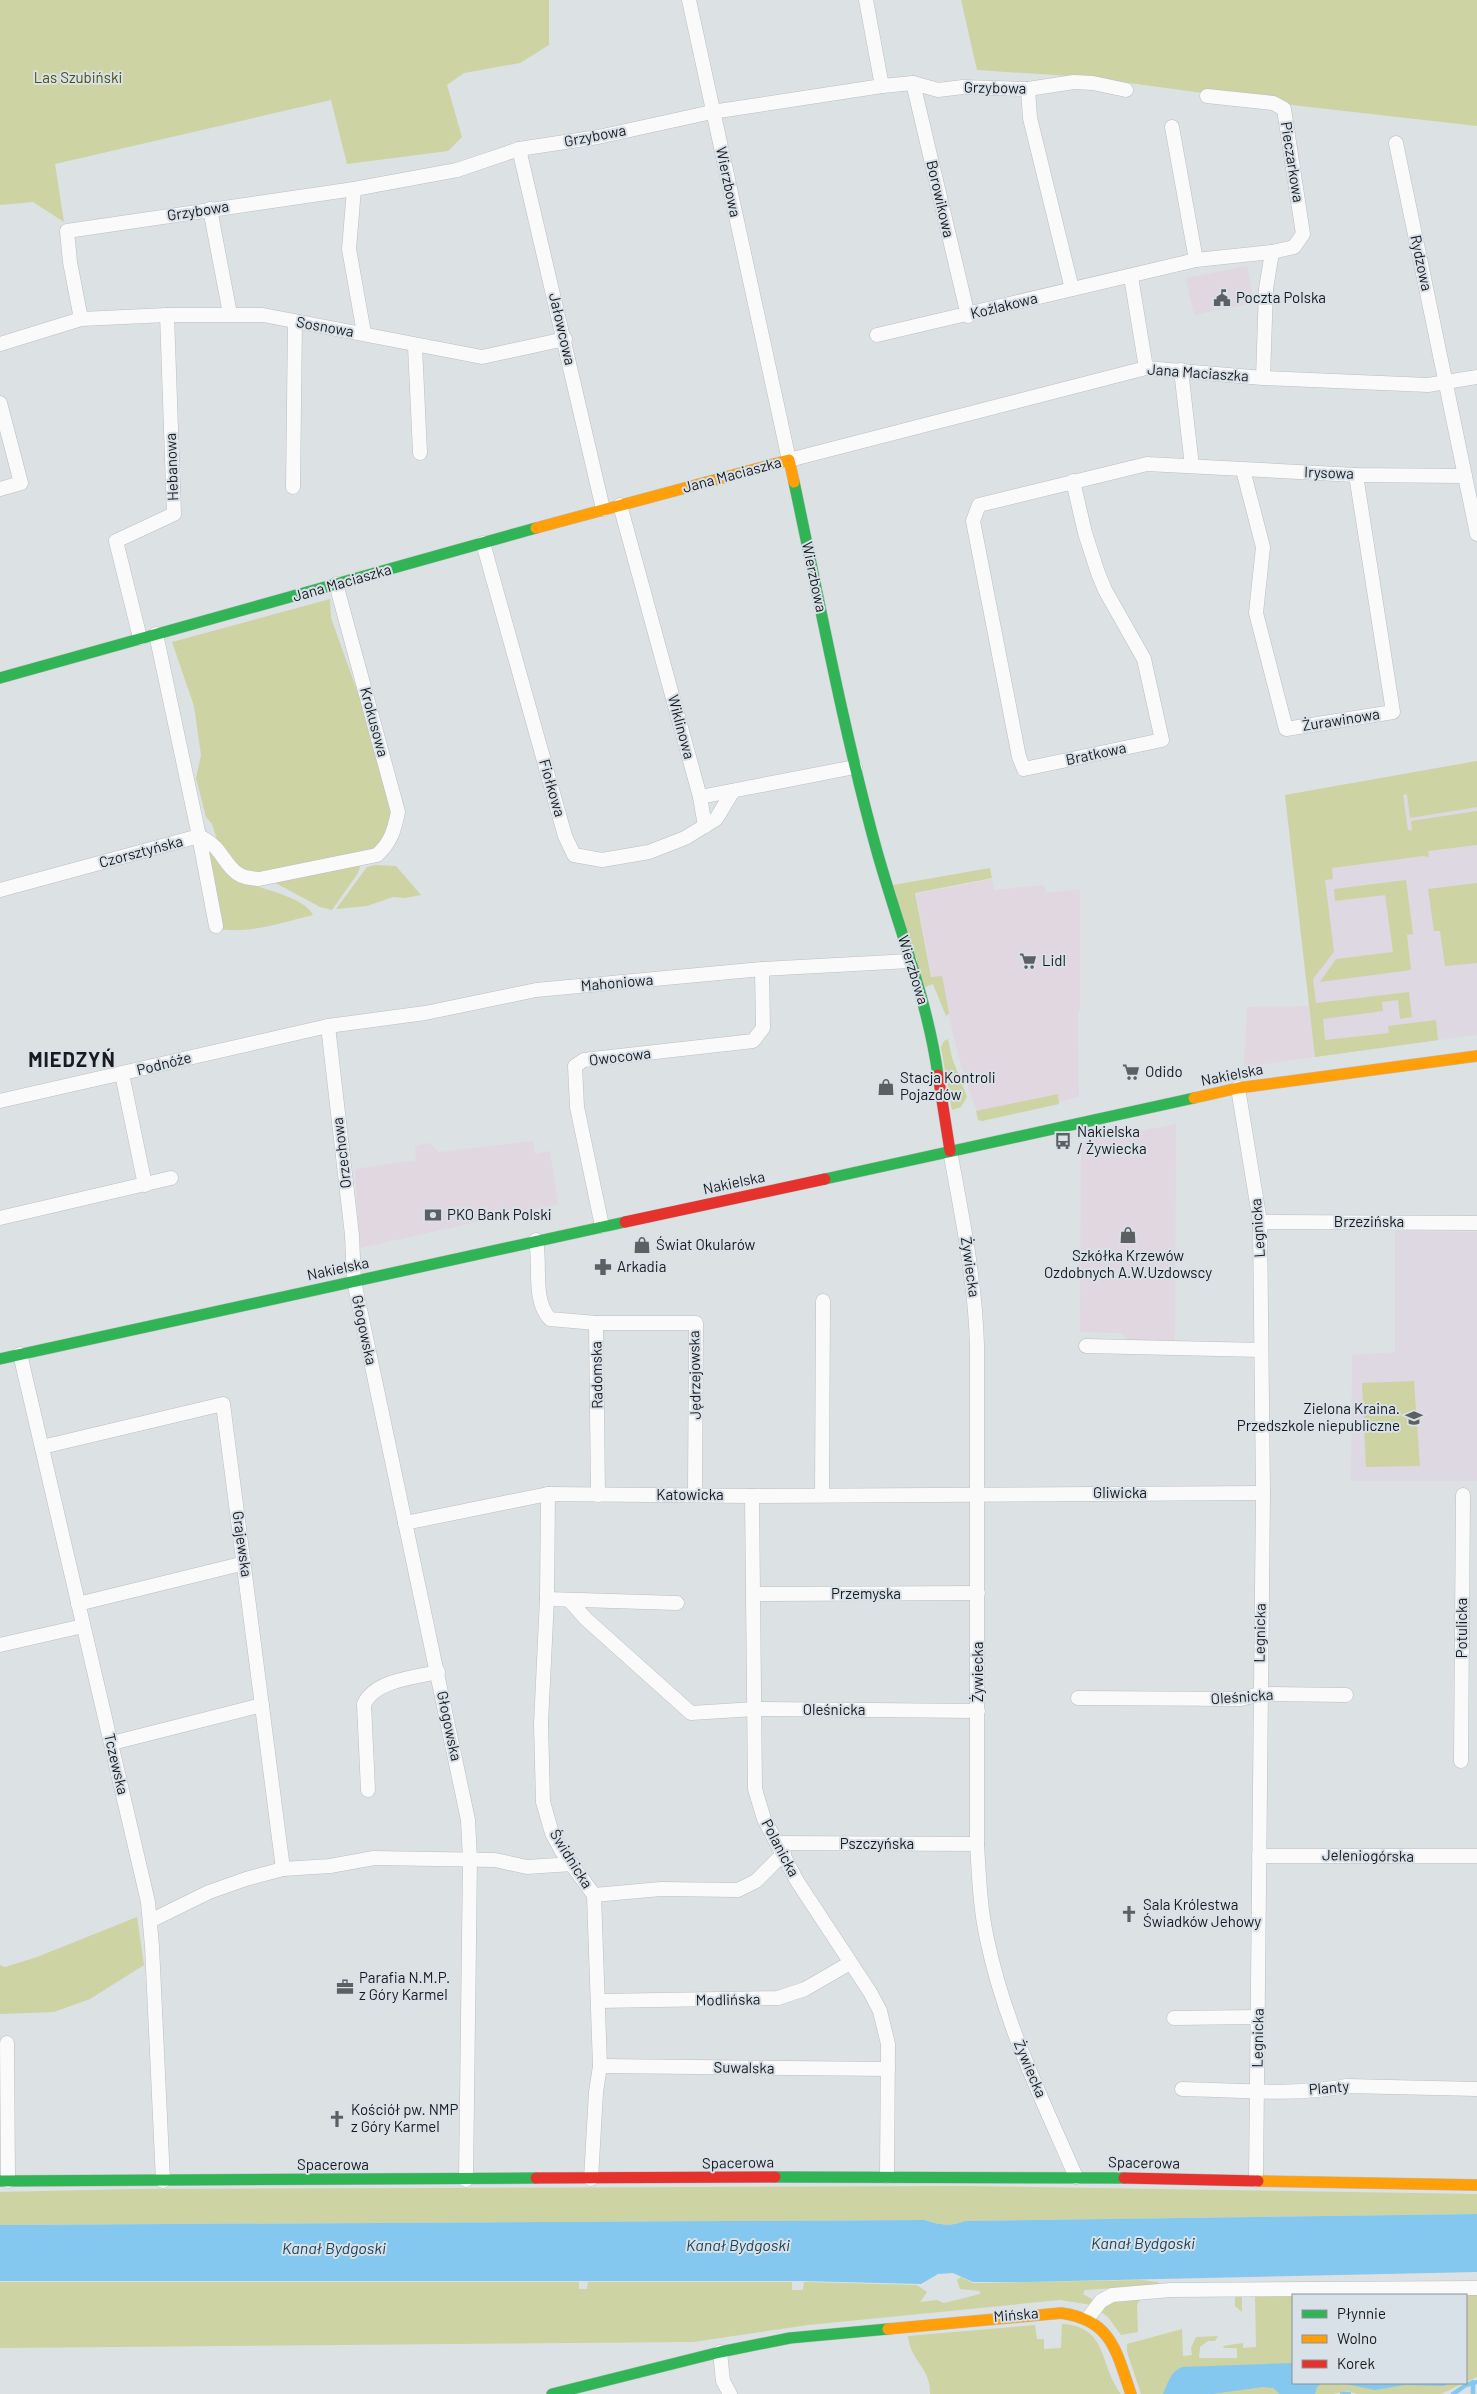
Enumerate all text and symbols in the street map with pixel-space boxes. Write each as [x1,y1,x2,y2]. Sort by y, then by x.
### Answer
park label: Las Szubiński [34,68,122,86]
street label: Grzybowa [964,77,1026,97]
street label: Grzybowa [562,120,627,150]
street label: Pieczarkowa [1278,120,1308,204]
street label: Wierzbowa [713,145,745,219]
street label: Borowikowa [923,158,959,239]
street label: Grzybowa [166,196,230,224]
street label: Rydzowa [1407,233,1437,292]
street label: Koźlakowa [968,288,1039,322]
public building icon: Poczta Polska [1212,288,1232,308]
place label: Poczta Polska [1236,288,1326,306]
street label: Jałowcowa [546,291,580,367]
street label: Sosnowa [295,312,355,340]
street label: Jana Maciaszka [1147,359,1249,385]
street label: Hebanowa [161,433,181,501]
street label: Jana Maciaszka [680,452,783,496]
street label: Irysowa [1304,462,1354,482]
street label: Wierzbowa [799,540,831,614]
street label: Jana Maciaszka [290,559,393,605]
street label: Krokusowa [357,685,393,759]
street label: Wiklinowa [665,693,699,761]
street label: Żurawinowa [1301,704,1381,734]
street label: Bratkowa [1064,738,1128,768]
street label: Fiołkowa [536,757,570,819]
street label: Czorsztyńska [97,831,185,871]
street label: Wierzbowa [895,933,933,1007]
supermarket icon: Lidl [1018,951,1038,971]
place label: Lidl [1042,951,1066,969]
street label: Mahoniowa [580,970,654,994]
street label: Owocowa [588,1043,652,1069]
district label: MIEDZYŃ [28,1047,116,1071]
street label: Podnóże [135,1048,193,1078]
street label: Nakielska [1199,1059,1264,1089]
supermarket icon: Odido [1121,1062,1141,1082]
place label: Odido [1145,1062,1183,1080]
place label: Stacja Kontroli Pojazdów [900,1068,996,1103]
shop icon: Stacja Kontroli Pojazdów [876,1077,896,1097]
street label: Orzechowa [328,1117,354,1190]
place label: Nakielska / Żywiecka [1077,1122,1147,1157]
bus stop icon: Nakielska / Żywiecka [1053,1131,1073,1151]
street label: Nakielska [701,1167,766,1197]
street label: Legnicka [1246,1198,1268,1258]
bank icon: PKO Bank Polski [423,1205,443,1225]
place label: PKO Bank Polski [447,1205,552,1223]
street label: Brzezińska [1334,1212,1404,1230]
shop icon: Szkółka Krzewów Ozdobnych A.W.Uzdowscy [1118,1225,1138,1245]
shop icon: Świat Okularów [632,1235,652,1255]
place label: Świat Okularów [656,1235,756,1253]
street label: Żywiecka [958,1236,984,1298]
place label: Szkółka Krzewów Ozdobnych A.W.Uzdowscy [1044,1246,1212,1281]
street label: Nakielska [305,1253,370,1283]
pharmacy icon: Arkadia [593,1257,613,1277]
place label: Arkadia [617,1257,666,1275]
street label: Głogowska [349,1293,381,1366]
street label: Jędrzejowska [684,1330,704,1420]
street label: Radomska [586,1341,606,1409]
place label: Zielona Kraina. Przedszkole niepubliczne [1237,1399,1400,1434]
school or university icon: Zielona Kraina. Przedszkole niepubliczne [1404,1408,1424,1428]
street label: Gliwicka [1093,1483,1147,1501]
street label: Katowicka [656,1485,724,1503]
street label: Grajewska [229,1510,257,1578]
street label: Przemyska [831,1584,901,1602]
street label: Potulicka [1452,1598,1470,1658]
street label: Legnicka [1249,1603,1269,1663]
street label: Żywiecka [968,1642,986,1702]
street label: Oleśnicka [1210,1685,1274,1707]
street label: Głogowska [434,1689,466,1762]
street label: Oleśnicka [803,1700,865,1718]
street label: Tczewska [101,1731,133,1796]
street label: Polanicka [758,1816,804,1879]
street label: Świdnicka [547,1826,597,1891]
street label: Pszczyńska [840,1834,914,1852]
street label: Jeleniogórska [1322,1845,1414,1865]
place label: Sala Królestwa Świadków Jehowy [1143,1895,1261,1930]
church icon: Sala Królestwa Świadków Jehowy [1119,1904,1139,1924]
place label: Parafia N.M.P. z Góry Karmel [359,1968,450,2003]
office icon: Parafia N.M.P. z Góry Karmel [335,1977,355,1997]
street label: Modlińska [695,1989,760,2009]
street label: Legnicka [1247,2008,1267,2068]
street label: Żywiecka [1011,2037,1051,2100]
street label: Suwalska [713,2057,775,2077]
street label: Planty [1308,2076,1350,2098]
place label: Kościół pw. NMP z Góry Karmel [351,2100,459,2135]
church icon: Kościół pw. NMP z Góry Karmel [327,2109,347,2129]
street label: Spacerowa [702,2152,774,2172]
street label: Spacerowa [1108,2152,1180,2172]
street label: Spacerowa [297,2155,369,2173]
water label: Kanał Bydgoski [1091,2233,1195,2252]
water label: Kanał Bydgoski [686,2235,790,2254]
water label: Kanał Bydgoski [282,2238,386,2257]
legend [1292,2294,1467,2384]
street label: Mińska [993,2303,1039,2325]
text: Płynnie [1337,2304,1386,2322]
text: Wolno [1337,2329,1377,2347]
text: Korek [1337,2354,1375,2372]

